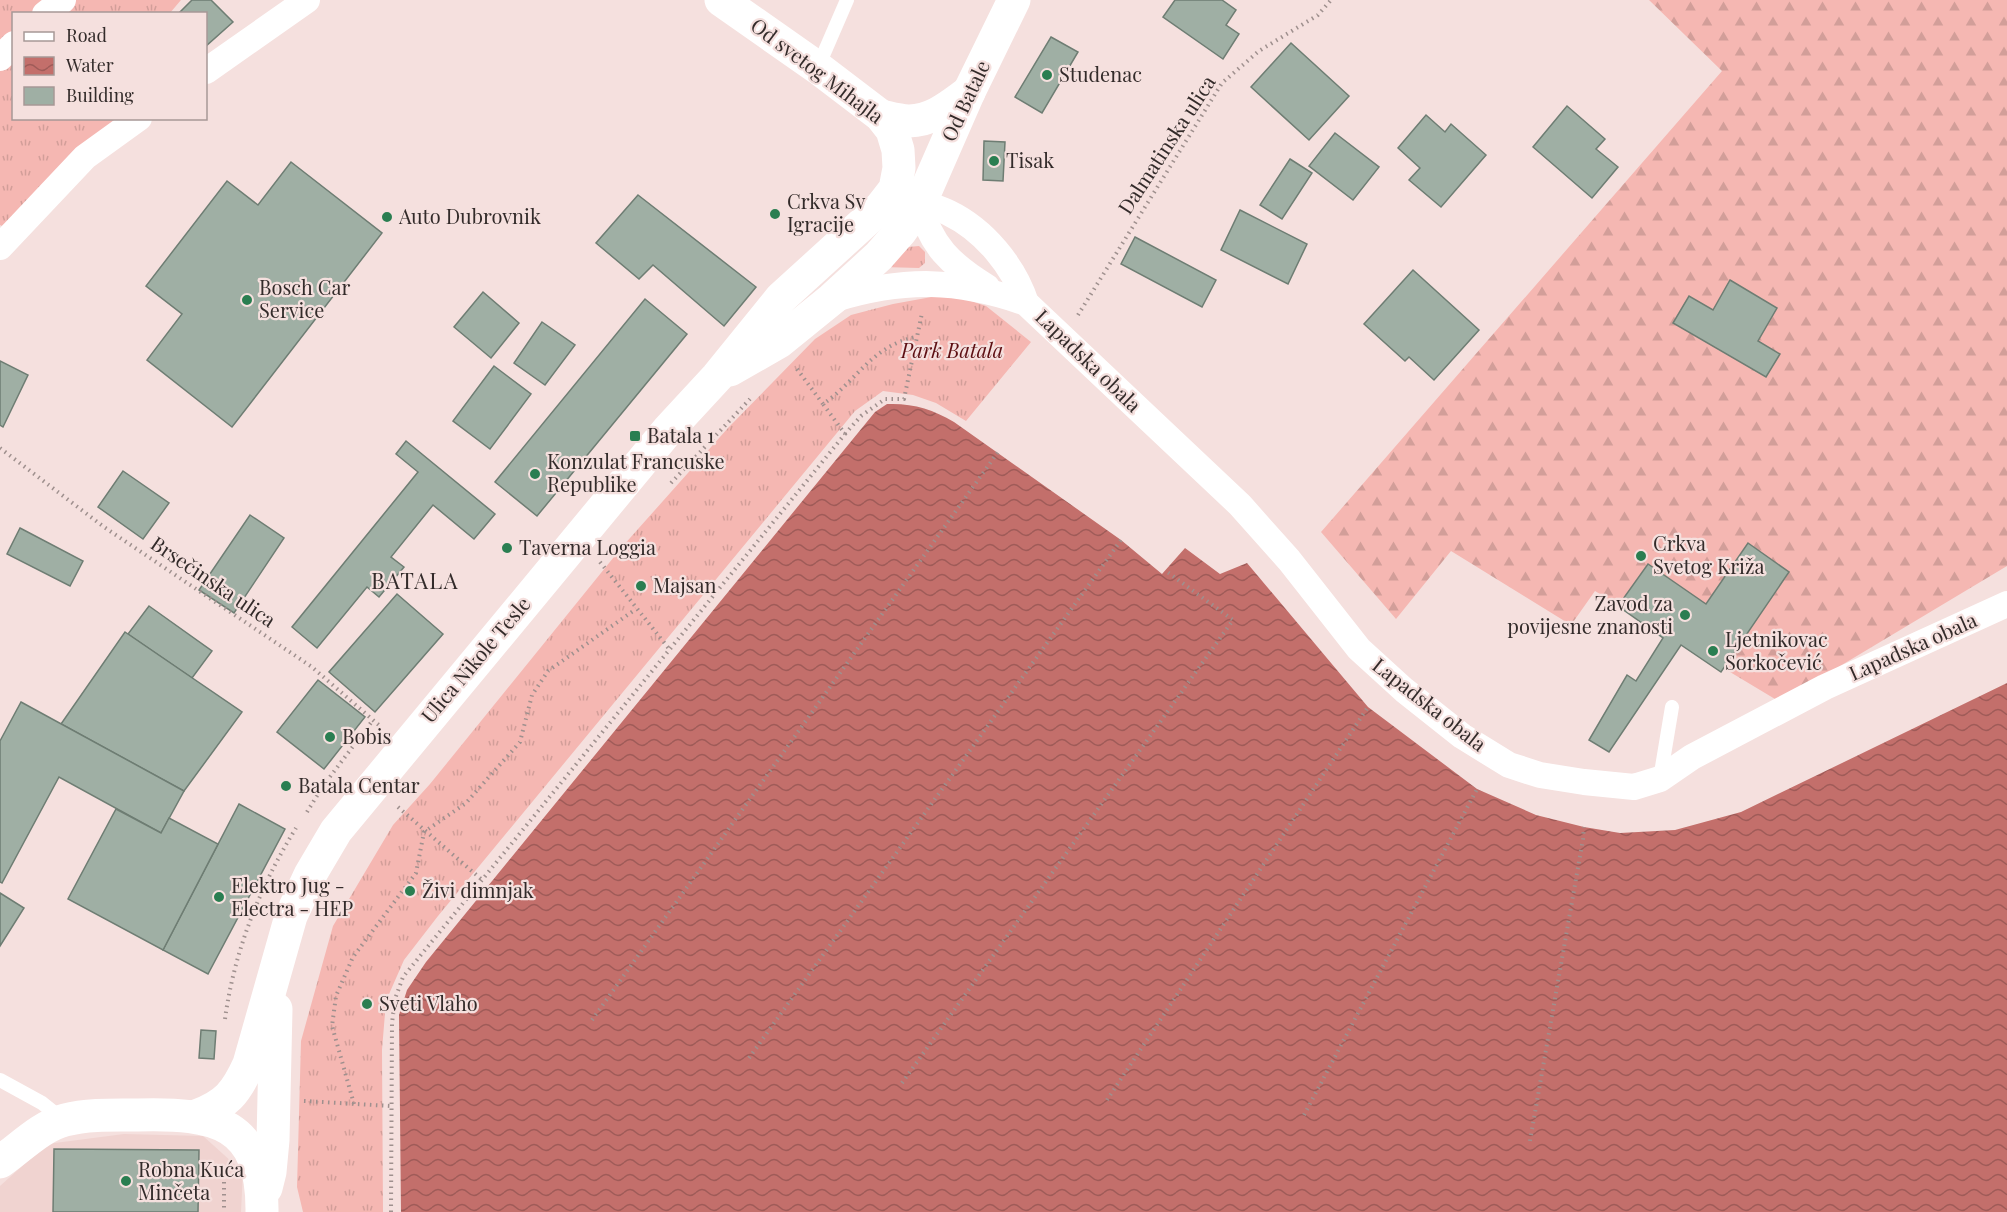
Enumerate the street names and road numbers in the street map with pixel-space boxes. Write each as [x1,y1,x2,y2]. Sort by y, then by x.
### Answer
street label: Od svetog Mihajla [746,11,890,129]
street label: Od Batale [934,55,995,145]
street label: Dalmatinska ulica [1111,70,1221,219]
street label: Lapadska obala [1030,303,1148,417]
street label: Brsečinska ulica [146,529,282,633]
street label: Ulica Nikole Tesle [414,590,536,728]
street label: Lapadska obala [1844,605,1981,686]
street label: Lapadska obala [1368,651,1492,757]

